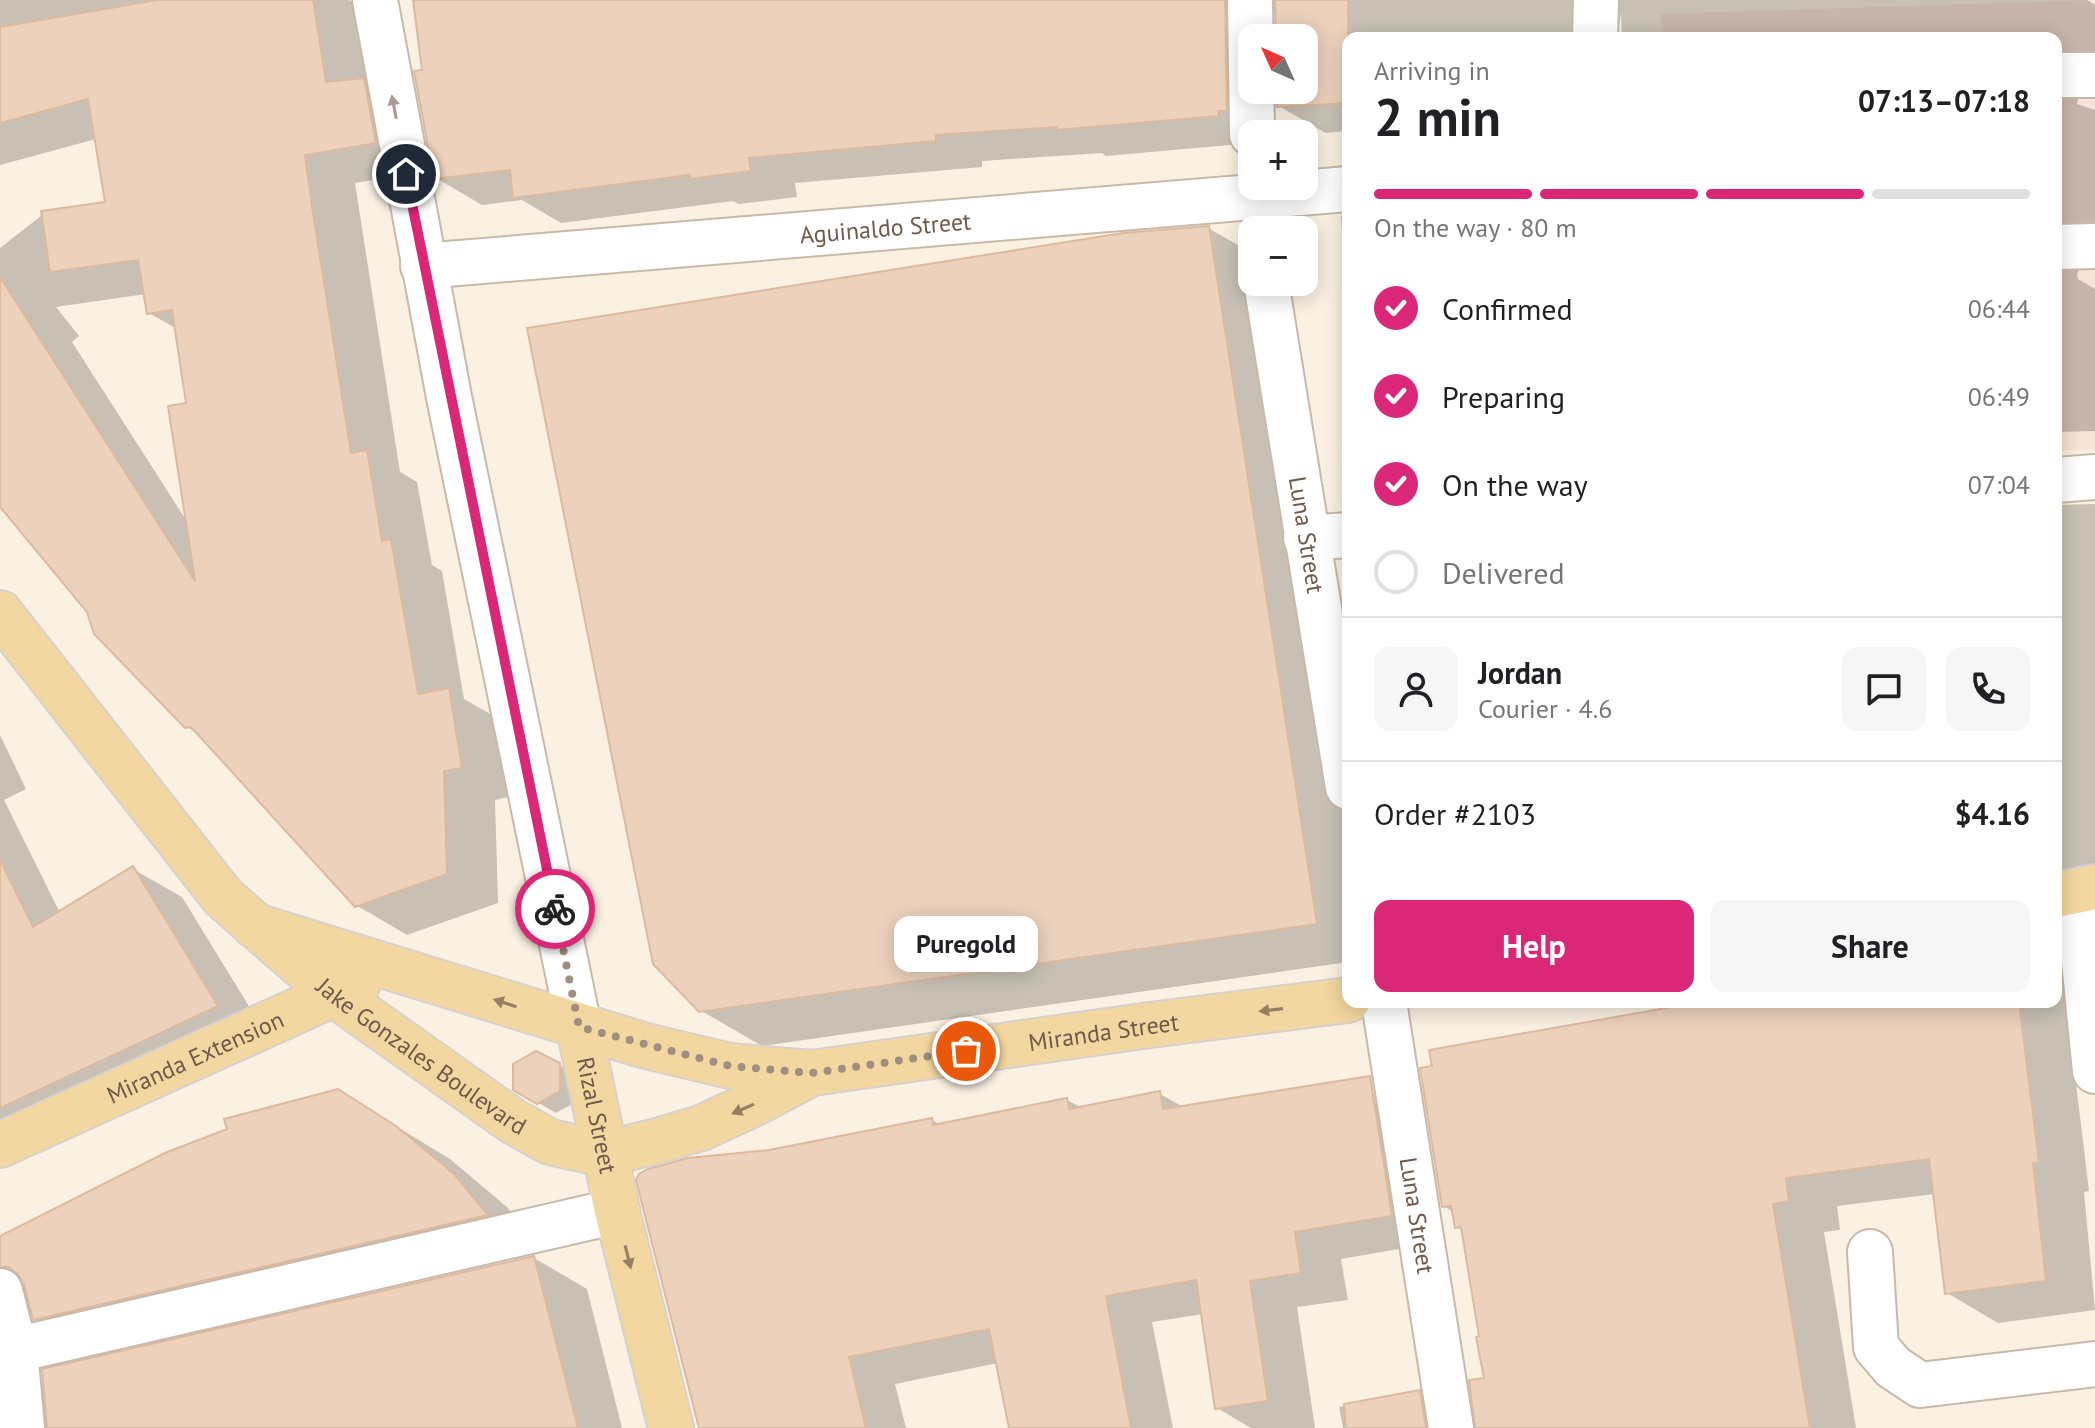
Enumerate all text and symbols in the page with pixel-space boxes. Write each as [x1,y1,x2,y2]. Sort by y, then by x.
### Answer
north arrow [1238,24,1318,104]
map controls [1238,24,1318,296]
text: Arriving in [1374,54,1490,87]
text: 07:13–07:18 [1858,81,2030,120]
text: 2 min [1374,83,1501,150]
one-way arrow [387,94,399,119]
button: + [1238,120,1318,200]
pin [372,140,440,208]
icon: home [384,152,428,196]
street label: Aguinaldo Street [799,205,972,250]
text: On the way · 80 m [1374,211,1577,244]
button: − [1238,216,1318,296]
icon: check [1374,286,1418,330]
text: Confirmed [1442,289,1573,328]
text: 06:44 [1968,292,2030,325]
icon: check [1374,374,1418,418]
text: Preparing [1442,377,1565,416]
text: 06:49 [1968,380,2030,413]
icon: check [1374,462,1418,506]
text: On the way [1442,465,1588,504]
text: 07:04 [1968,468,2030,501]
street label: Luna Street [1282,474,1332,595]
text: Delivered [1442,553,1565,592]
button: person [1374,647,1458,731]
button: chat [1842,647,1926,731]
button: phone [1946,647,2030,731]
text: Jordan [1478,653,1562,692]
text: Courier · 4.6 [1478,692,1612,725]
text: Order #2103 [1374,794,1536,833]
text: $4.16 [1955,794,2030,833]
courier [515,869,595,949]
icon: bike [533,887,577,931]
button: Help [1374,900,1694,992]
button: Share [1710,900,2030,992]
callout: Puregold [894,915,1038,971]
text: Puregold [916,927,1016,960]
street label: Jake Gonzales Boulevard [309,970,532,1141]
one-way arrow [493,997,517,1009]
street label: Miranda Extension [102,1003,288,1110]
one-way arrow [1258,1003,1283,1016]
street label: Miranda Street [1026,1006,1180,1058]
pin [932,1017,1000,1085]
icon: bag [944,1029,988,1073]
street label: Rizal Street [570,1054,624,1176]
one-way arrow [731,1102,755,1115]
street label: Luna Street [1393,1155,1442,1276]
one-way arrow [623,1245,635,1270]

